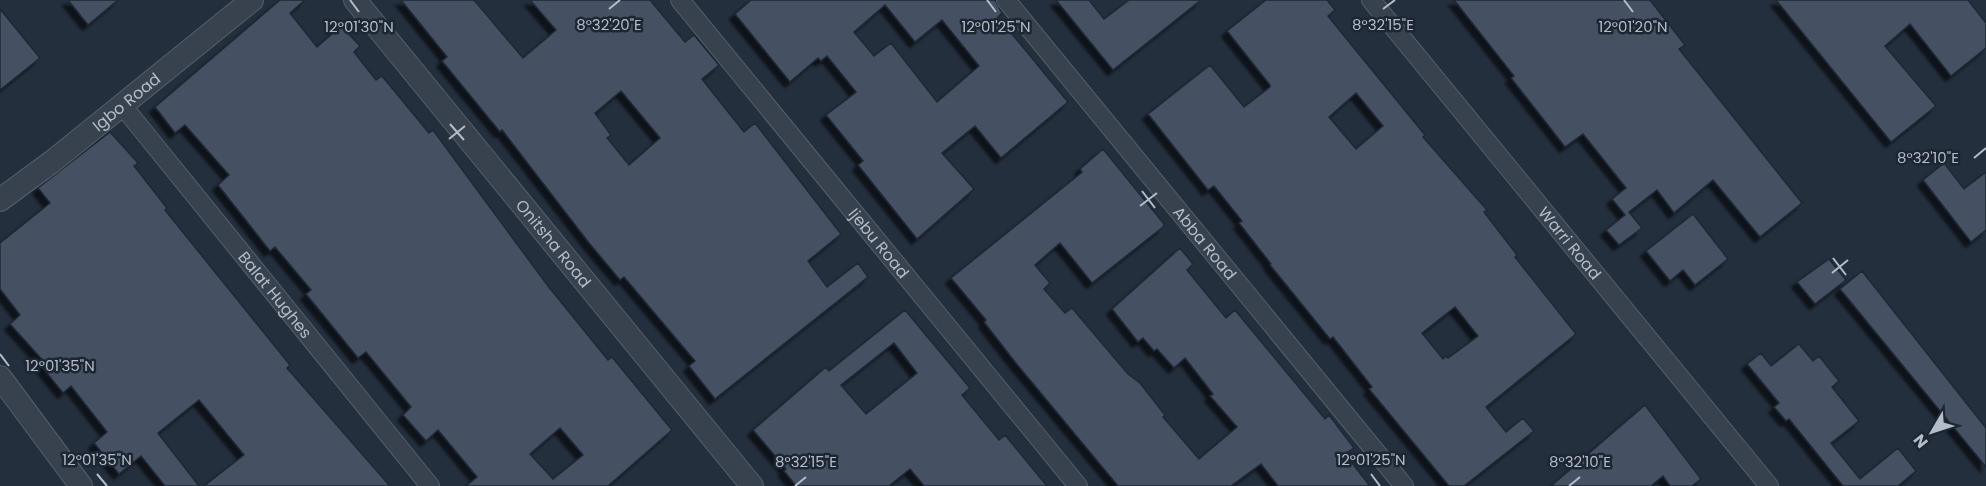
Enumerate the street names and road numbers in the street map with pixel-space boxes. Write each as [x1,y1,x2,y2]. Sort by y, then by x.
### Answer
street label: Igbo Road [87,67,165,136]
street label: Onitsha Road [511,194,597,292]
street label: Abba Road [1168,201,1242,285]
street label: Warri Road [1533,202,1607,284]
street label: Ijebu Road [843,203,915,283]
street label: Balat Hughes [233,246,318,343]

